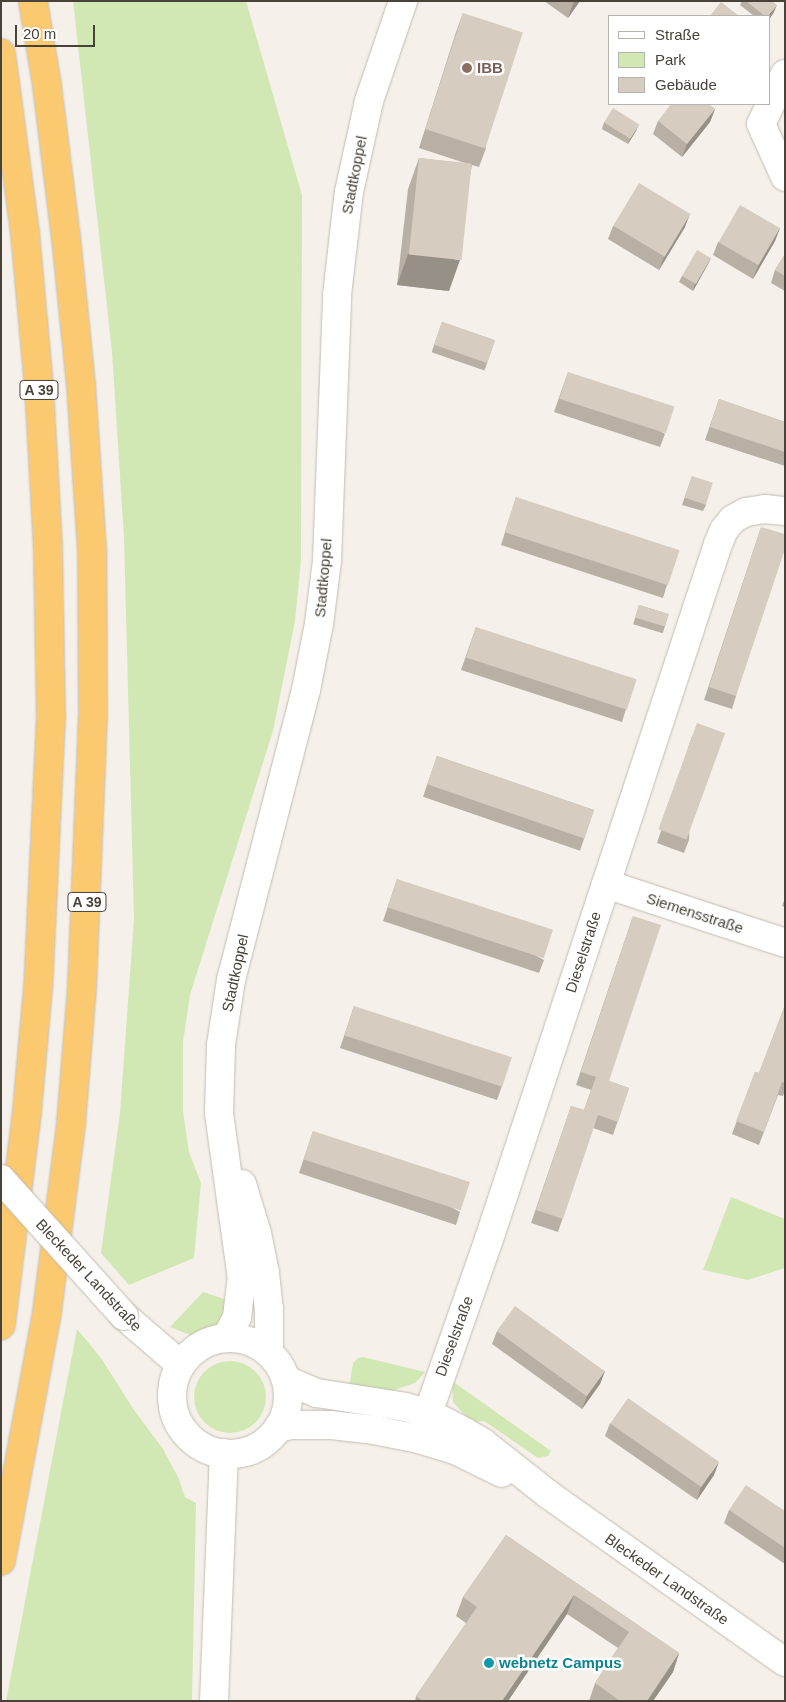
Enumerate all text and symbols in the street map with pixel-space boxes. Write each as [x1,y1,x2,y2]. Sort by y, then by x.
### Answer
scale bar [18,15,98,47]
legend [608,15,771,105]
text: 20 m [23,25,56,42]
text: Straße [655,26,700,43]
text: Park [655,51,686,68]
place label: IBB [477,59,503,77]
marker: IBB [461,62,473,74]
text: Gebäude [655,76,717,93]
street label: Stadtkoppel [338,134,370,216]
road number: A 39 [19,378,59,402]
street label: Stadtkoppel [311,538,335,618]
street label: Siemensstraße [644,889,746,937]
road number: A 39 [67,890,107,914]
street label: Dieselstraße [561,909,605,995]
street label: Stadtkoppel [218,932,252,1014]
street label: Bleckeder Landstraße [32,1215,146,1335]
street label: Dieselstraße [431,1293,477,1379]
street label: Bleckeder Landstraße [602,1530,732,1628]
place label: webnetz Campus [499,1654,622,1672]
marker: webnetz Campus [483,1657,495,1669]

